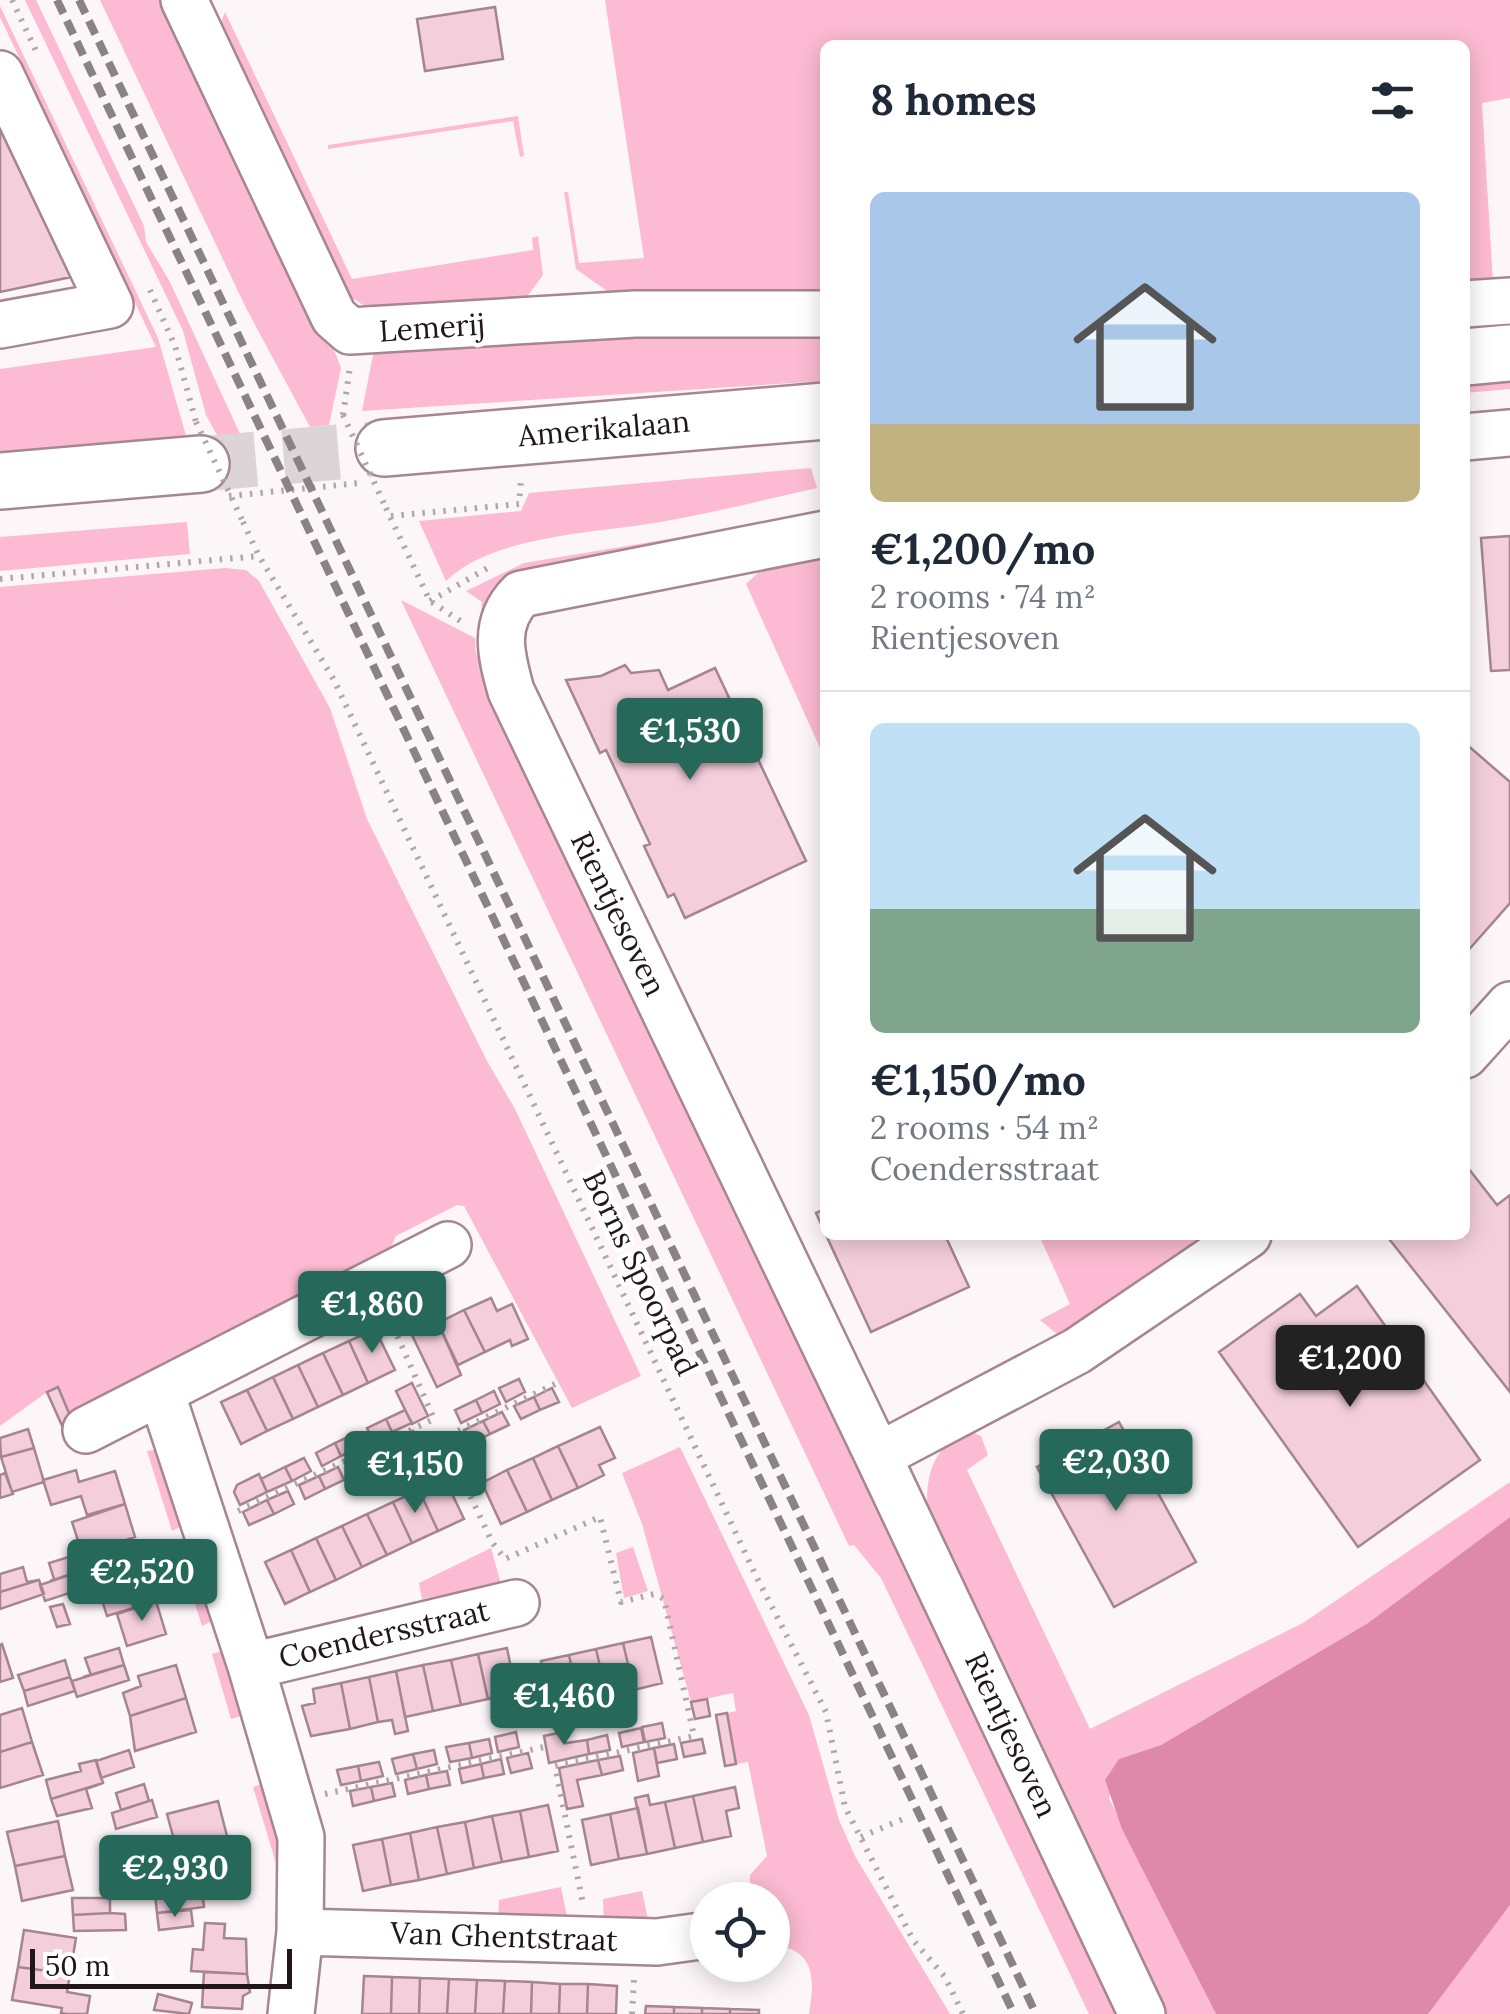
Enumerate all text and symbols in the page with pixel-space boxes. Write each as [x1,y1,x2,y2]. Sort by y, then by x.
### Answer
text: 8 homes [870,73,1037,127]
icon: filters [1365,73,1420,128]
icon: home [1055,257,1235,437]
street label: Lemerij [378,304,486,351]
street label: Amerikalaan [515,402,691,455]
text: €1,200/mo [870,522,1095,576]
text: 2 rooms · 74 m² [870,576,1096,617]
text: Rientjesoven [870,617,1060,658]
pin: €1,530 [609,698,771,783]
text: €1,530 [639,710,741,751]
icon: home [1055,788,1235,968]
street label: Rientjesoven [562,825,675,1002]
text: €1,150/mo [870,1053,1086,1107]
text: 2 rooms · 54 m² [870,1107,1099,1148]
text: Coendersstraat [870,1148,1099,1189]
street label: Borns Spoorpad [575,1164,707,1381]
pin: €1,860 [291,1271,453,1356]
text: €1,860 [320,1283,424,1324]
pin: €1,200 [1269,1325,1431,1410]
text: €1,200 [1298,1337,1402,1378]
pin: €2,030 [1035,1429,1197,1514]
pin: €1,150 [334,1431,496,1516]
text: €2,030 [1061,1441,1171,1482]
text: €1,150 [366,1443,464,1484]
pin: €2,520 [61,1539,223,1624]
text: €2,520 [89,1551,195,1592]
street label: Coendersstraat [275,1590,493,1676]
street label: Rientjesoven [956,1646,1067,1824]
pin: €1,460 [483,1663,645,1748]
text: €1,460 [512,1675,616,1716]
pin: €2,930 [94,1835,256,1920]
text: €2,930 [121,1847,229,1888]
map controls [690,1882,790,1982]
button: locate [690,1882,790,1982]
street label: Van Ghentstraat [389,1913,619,1959]
scale bar [30,1944,292,1988]
text: 50 m [45,1948,110,1984]

